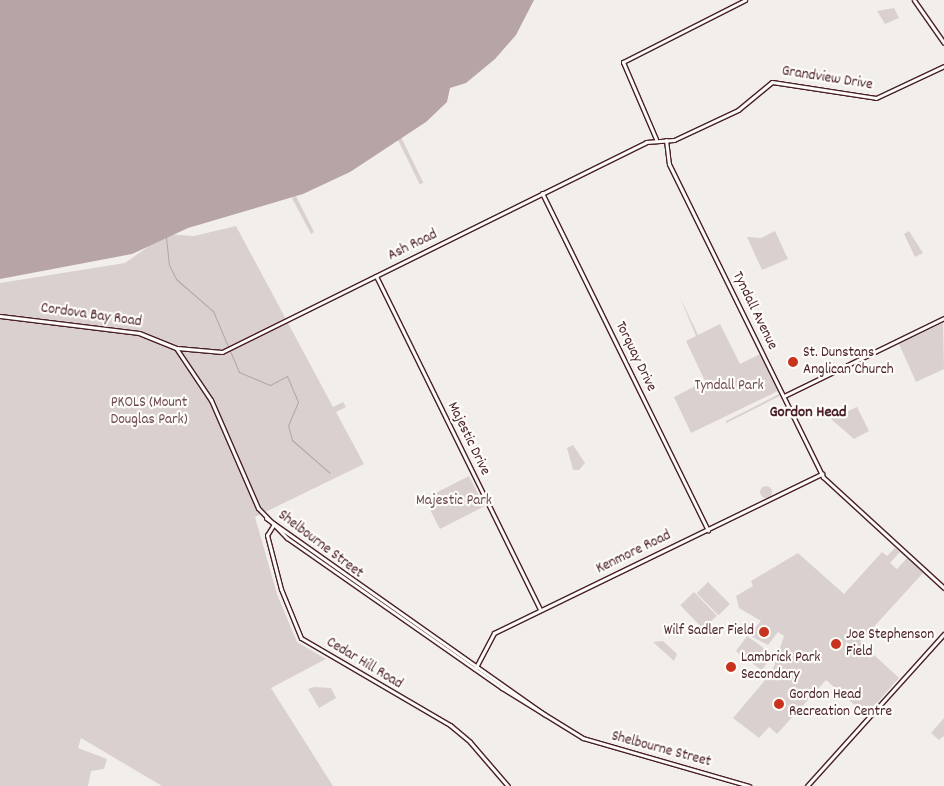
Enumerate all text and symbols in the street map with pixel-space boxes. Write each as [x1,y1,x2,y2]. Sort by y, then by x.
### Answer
street label: Grandview Drive [780,63,874,95]
street label: Ash Road [385,226,441,266]
street label: Tyndall Avenue [727,269,781,353]
street label: Cordova Bay Road [39,300,143,332]
street label: Torquay Drive [610,319,660,395]
place label: St. Dunstans Anglican Church [803,344,894,379]
marker: St. Dunstans Anglican Church [787,356,799,368]
park label: Tyndall Park [694,378,764,396]
park label: PKOLS (Mount Douglas Park) [110,394,188,429]
street label: Majestic Drive [443,399,493,479]
district label: Gordon Head [769,403,847,423]
park label: Majestic Park [416,493,492,511]
street label: Shelbourne Street [274,507,366,583]
street label: Kenmore Road [594,527,674,579]
place label: Wilf Sadler Field [664,623,754,641]
marker: Wilf Sadler Field [758,626,770,638]
place label: Joe Stephenson Field [846,626,934,661]
street label: Cedar Hill Road [322,634,406,694]
marker: Joe Stephenson Field [830,638,842,650]
place label: Lambrick Park Secondary [741,649,820,684]
marker: Lambrick Park Secondary [725,661,737,673]
place label: Gordon Head Recreation Centre [789,686,892,721]
marker: Gordon Head Recreation Centre [773,698,785,710]
street label: Shelbourne Street [609,728,713,772]

